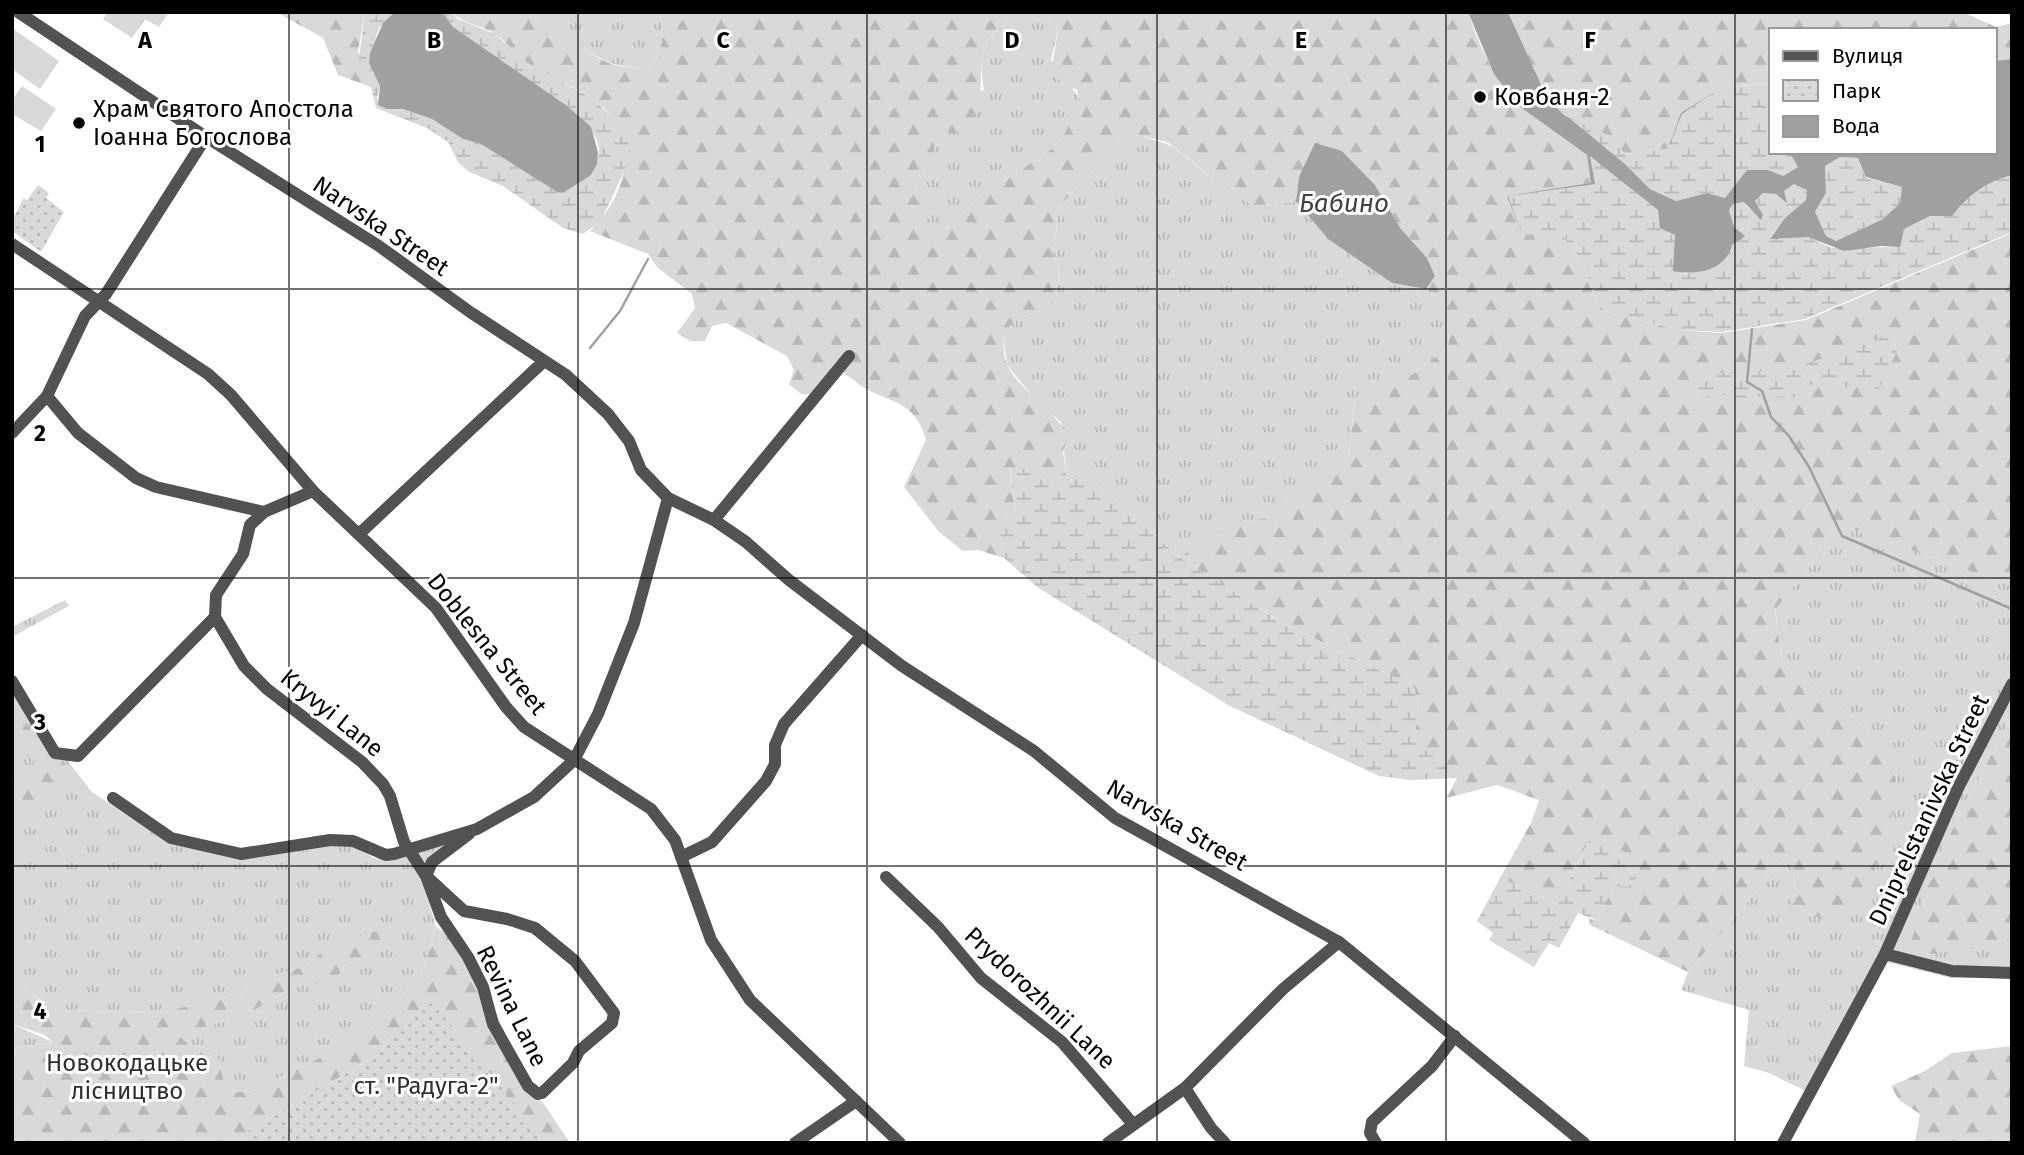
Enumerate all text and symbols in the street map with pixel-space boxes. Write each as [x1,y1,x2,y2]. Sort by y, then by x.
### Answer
text: A [137,26,152,54]
text: B [427,26,441,54]
text: C [716,26,730,54]
text: D [1005,26,1020,54]
text: E [1295,26,1307,54]
text: F [1584,26,1596,54]
legend [1769,28,1996,154]
text: Вулиця [1832,43,1903,69]
text: Парк [1832,78,1881,104]
place label: Ковбаня-2 [1494,83,1610,111]
marker: Ковбаня-2 [1472,89,1488,105]
place label: Храм Святого Апостола Іоанна Богослова [93,95,354,151]
text: Вода [1832,113,1880,139]
marker: Храм Святого Апостола Іоанна Богослова [71,115,87,131]
text: 1 [35,130,45,158]
street label: Narvska Street [308,170,455,282]
water label: Бабино [1299,188,1389,219]
text: 2 [34,419,46,447]
street label: Doblesna Street [422,568,553,720]
street label: Kryvyi Lane [275,663,389,763]
street label: Dniprelstanivska Street [1863,690,1995,930]
text: 3 [33,708,46,736]
street label: Narvska Street [1102,773,1253,877]
street label: Prydorozhnii Lane [959,921,1121,1075]
street label: Revina Lane [471,941,553,1071]
text: 4 [34,997,47,1025]
park label: Новокодацьке лісництво [46,1049,208,1105]
park label: ст. "Радуга-2" [353,1072,499,1100]

